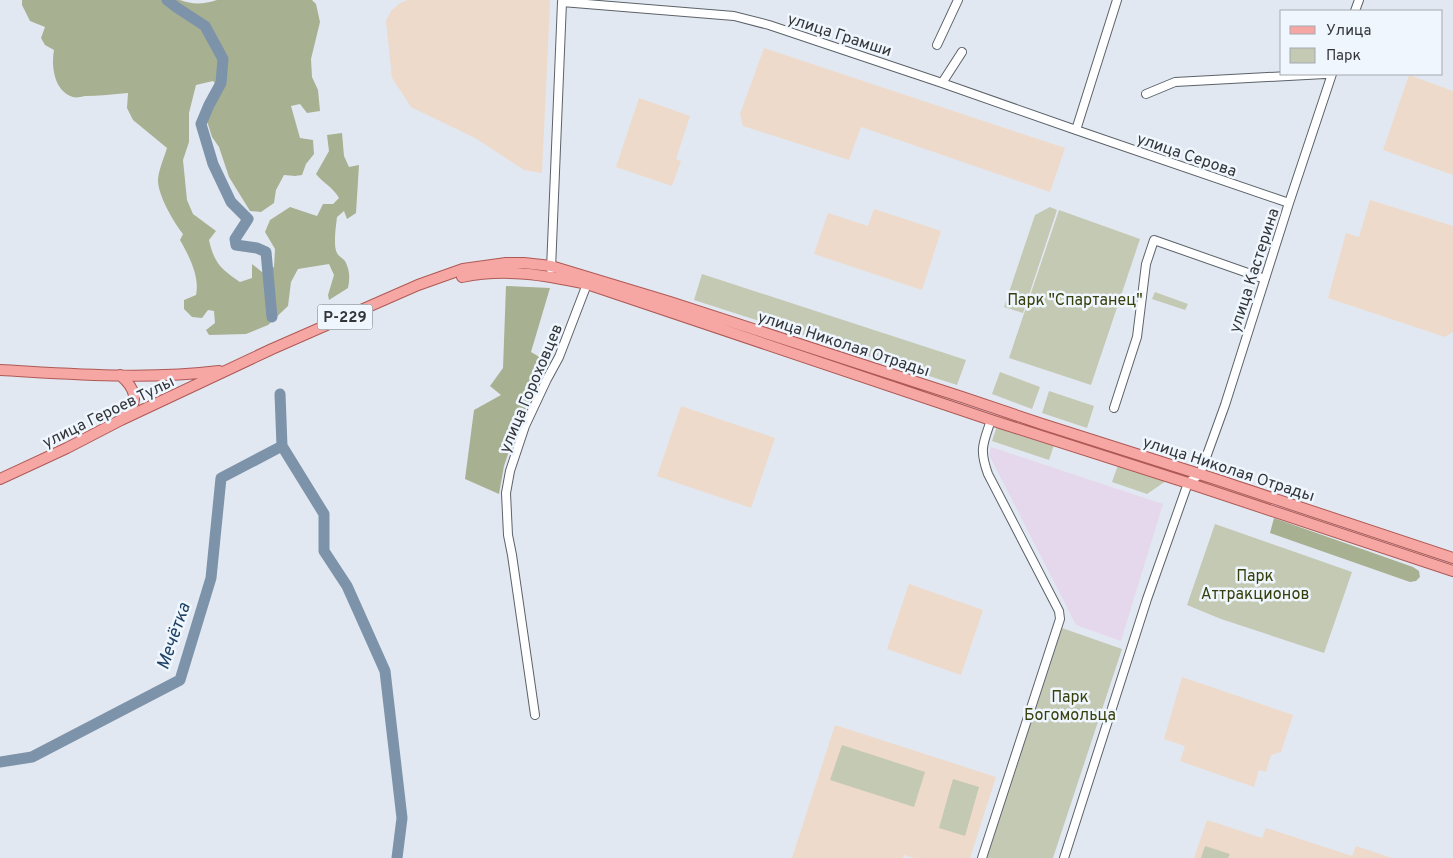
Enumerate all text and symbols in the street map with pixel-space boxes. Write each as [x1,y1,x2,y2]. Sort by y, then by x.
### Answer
street label: улица Грамши [785,10,894,62]
legend [1280,10,1443,75]
text: Улица [1326,22,1371,41]
text: Парк [1326,47,1361,66]
street label: улица Серова [1134,129,1239,182]
street label: улица Кастерина [1225,206,1284,335]
park label: Парк "Спартанец" [1007,291,1143,311]
road number: Р-229 [318,304,372,330]
street label: улица Николая Отрады [755,308,932,382]
street label: улица Гороховцев [496,321,568,456]
street label: улица Героев Тулы [40,372,178,453]
street label: улица Николая Отрады [1140,433,1317,507]
park label: Парк Аттракционов [1201,567,1309,605]
water label: Мечётка [152,599,197,673]
park label: Парк Богомольца [1024,688,1116,726]

